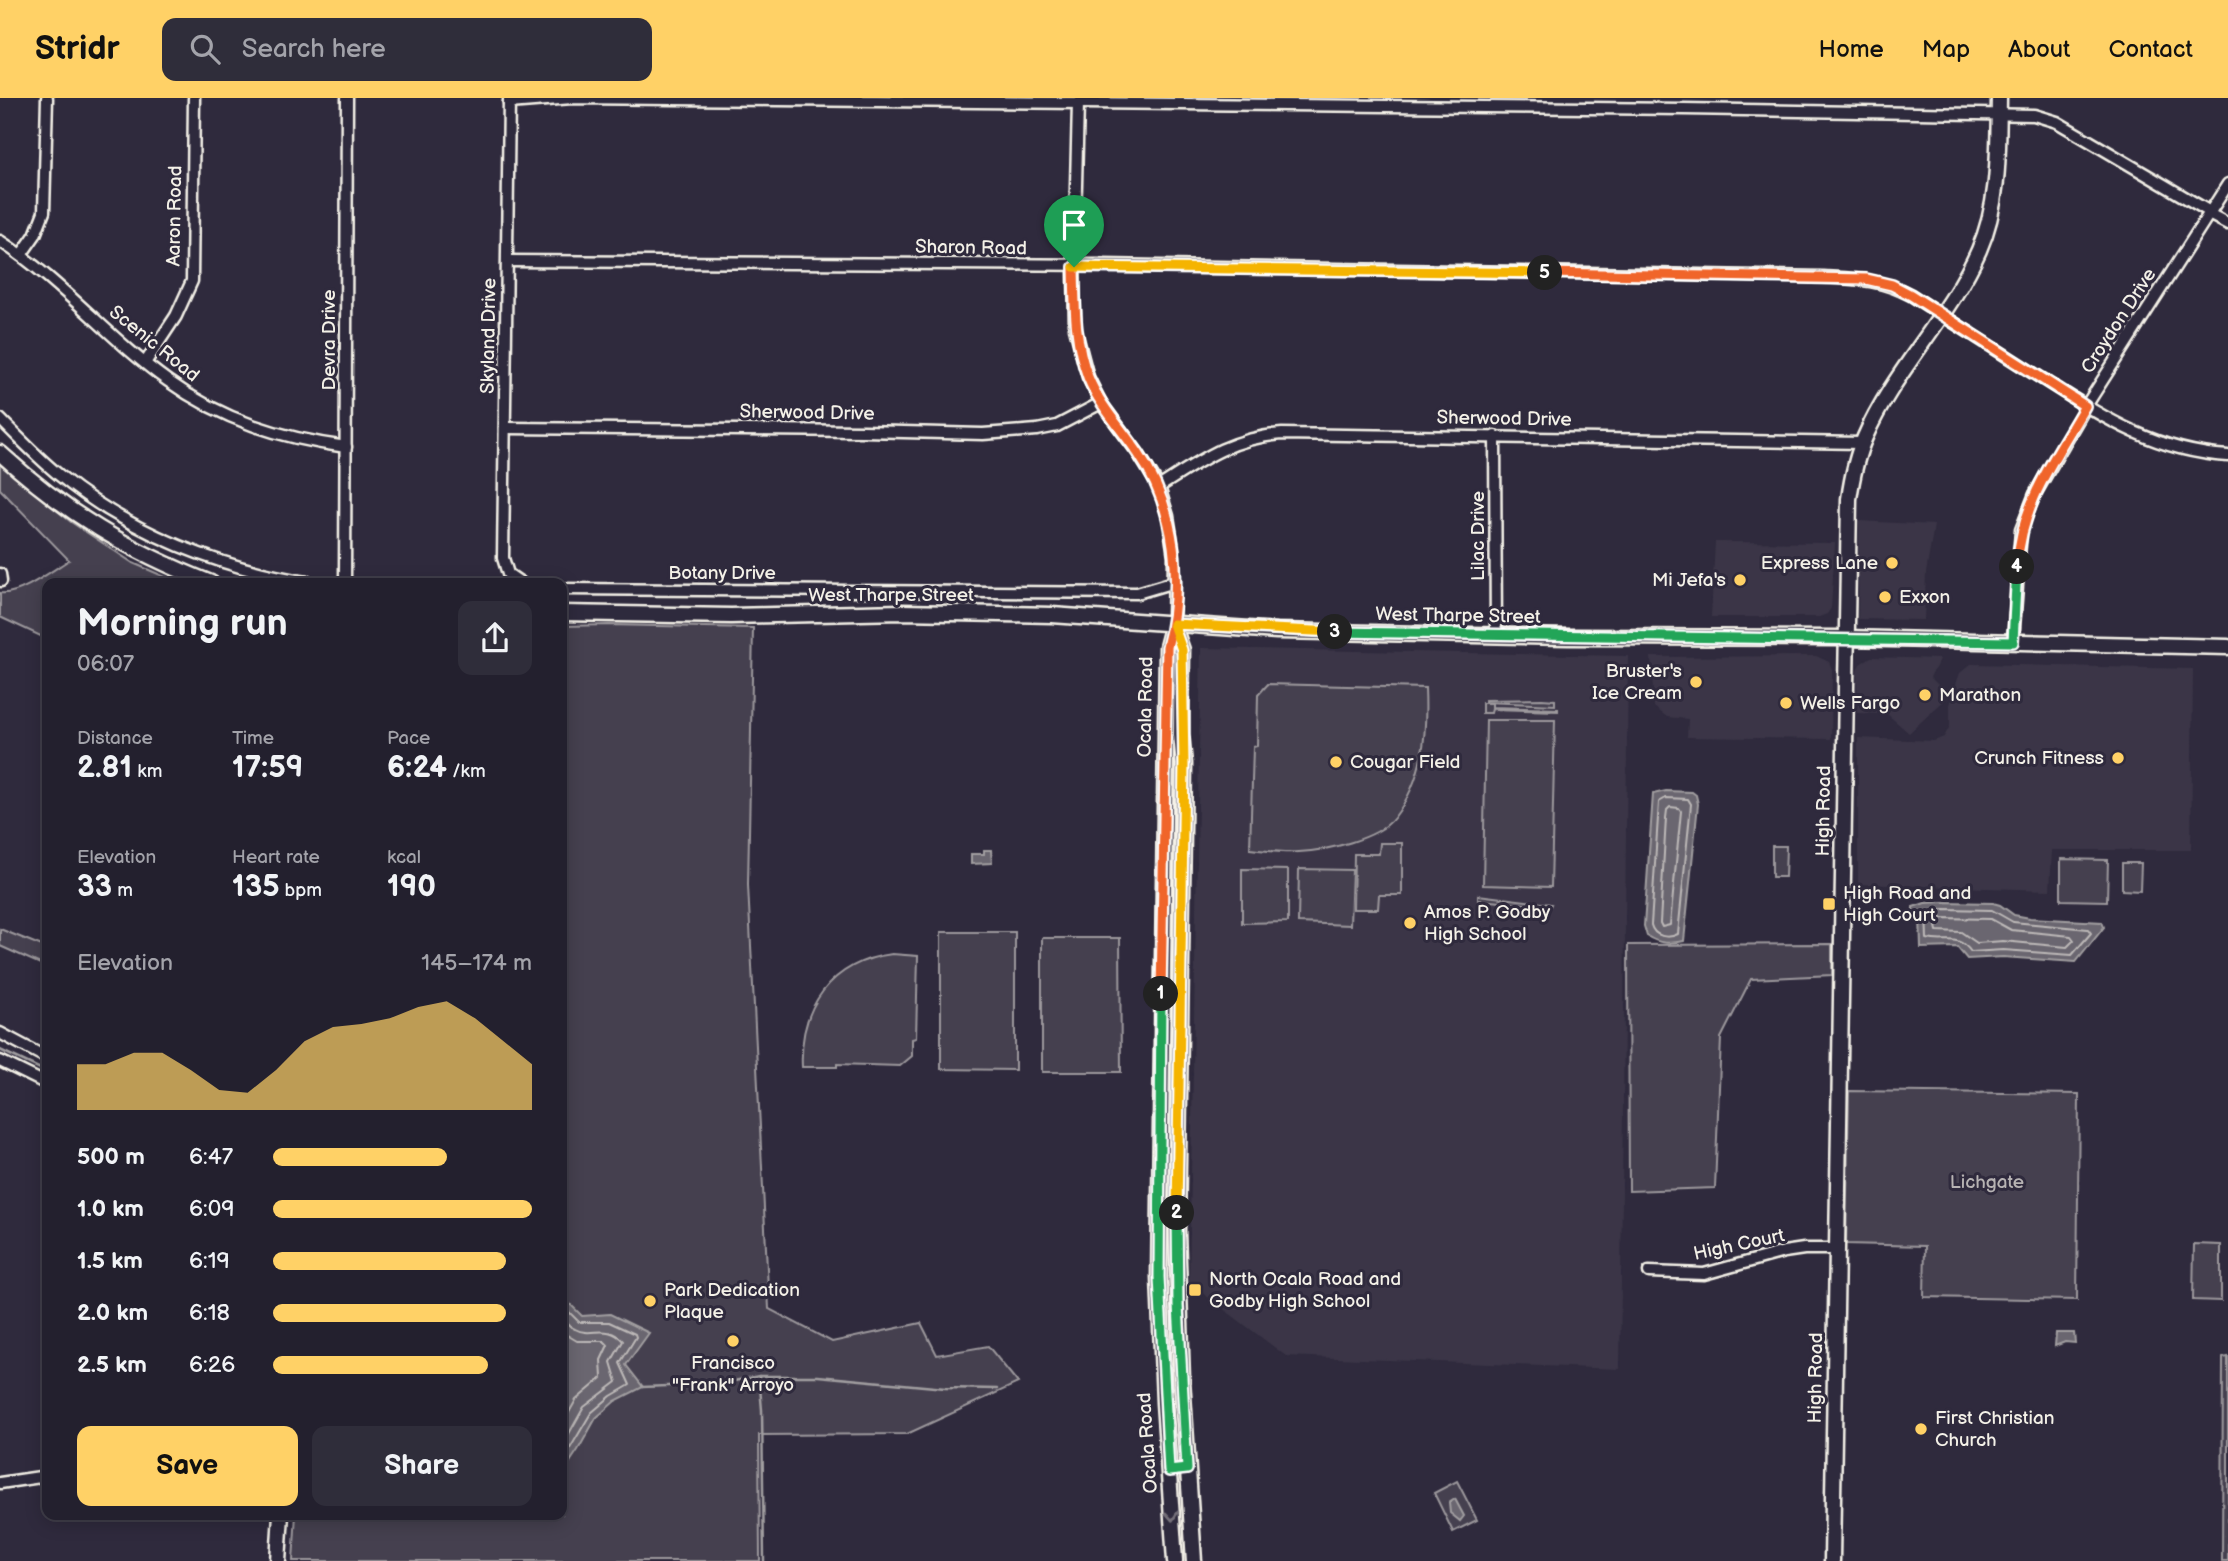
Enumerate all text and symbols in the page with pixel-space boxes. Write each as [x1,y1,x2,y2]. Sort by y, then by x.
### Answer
search box [162,18,652,81]
text: Stridr [35,29,120,69]
icon: search [186,30,224,68]
text: Search here [242,34,386,65]
text: Home [1819,35,1884,64]
text: Map [1922,35,1970,64]
text: About [2008,35,2070,64]
text: Contact [2108,35,2193,64]
street label: Aaron Road [163,165,187,267]
pin [1044,195,1104,267]
icon: arrive [1055,206,1093,244]
street label: Sharon Road [915,236,1027,260]
pin: 5 [1528,256,1562,290]
text: 5 [1539,261,1550,284]
street label: Croydon Drive [2076,264,2162,378]
street label: Skyland Drive [476,278,502,394]
street label: Devra Drive [318,290,341,390]
street label: Scenic Road [104,301,204,387]
street label: Sherwood Drive [739,400,875,426]
street label: Sherwood Drive [1436,406,1572,432]
street label: Lilac Drive [1467,491,1490,581]
pin: 4 [2000,550,2035,584]
place label: Express Lane [1761,552,1878,575]
marker: Express Lane [1884,555,1900,571]
text: 4 [2011,555,2022,578]
street label: Botany Drive [668,562,776,585]
place label: Mi Jefa's [1652,569,1726,592]
marker: Mi Jefa's [1732,572,1748,588]
street label: West Tharpe Street [808,584,974,607]
place label: Exxon [1899,586,1950,609]
marker: Exxon [1877,589,1893,605]
text: Morning run [77,601,288,646]
button: share [458,601,532,675]
street label: West Tharpe Street [1375,603,1541,629]
pin: 3 [1318,614,1352,650]
text: 3 [1329,620,1340,643]
text: 06:07 [77,650,134,678]
street label: Ocala Road [1134,656,1158,758]
place label: Bruster's Ice Cream [1592,660,1682,705]
marker: Bruster's Ice Cream [1688,674,1704,690]
place label: Marathon [1939,684,2021,707]
marker: Marathon [1917,687,1933,703]
place label: Wells Fargo [1800,692,1900,715]
marker: Wells Fargo [1778,695,1794,711]
text: Distance [77,727,153,750]
text: Time [232,727,274,750]
text: Pace [387,727,430,750]
place label: Crunch Fitness [1974,747,2104,770]
text: 2.81 [77,750,132,786]
text: 17:59 [232,750,303,786]
text: 6:24 [387,750,447,786]
marker: Crunch Fitness [2110,750,2126,766]
place label: Cougar Field [1350,751,1460,774]
marker: Cougar Field [1328,754,1344,770]
text: km [132,760,162,783]
text: /km [447,760,486,783]
street label: High Road [1812,765,1836,857]
text: Elevation [77,846,156,869]
text: Heart rate [232,846,320,869]
text: kcal [387,846,421,869]
text: 33 [77,869,112,905]
text: 135 [232,869,279,905]
text: 190 [387,869,436,905]
text: m [112,879,133,902]
text: bpm [279,879,322,902]
place label: High Road and High Court [1843,882,1971,927]
marker: High Road and High Court [1821,896,1837,912]
place label: Amos P. Godby High School [1424,901,1551,946]
marker: Amos P. Godby High School [1402,915,1418,931]
text: Elevation [77,949,173,977]
text: 145–174 m [421,949,532,977]
pin: 1 [1144,976,1178,1012]
text: 1 [1157,982,1165,1005]
text: 500 m [77,1143,145,1171]
text: 6:47 [189,1143,233,1171]
park label: Lichgate [1950,1171,2024,1194]
text: 1.0 km [77,1195,144,1223]
text: 6:09 [189,1195,235,1223]
pin: 2 [1160,1196,1194,1230]
text: 2 [1171,1201,1182,1224]
street label: High Court [1691,1224,1787,1266]
text: 1.5 km [77,1247,143,1275]
text: 6:19 [189,1247,230,1275]
place label: North Ocala Road and Godby High School [1209,1268,1401,1313]
place label: Park Dedication Plaque [664,1279,800,1324]
marker: North Ocala Road and Godby High School [1187,1282,1203,1298]
marker: Park Dedication Plaque [642,1293,658,1309]
text: 2.0 km [77,1299,148,1327]
text: 6:18 [189,1299,230,1327]
street label: High Road [1804,1332,1828,1424]
marker: Francisco "Frank" Arroyo [725,1333,741,1349]
text: 2.5 km [77,1351,147,1379]
text: 6:26 [189,1351,235,1379]
place label: Francisco "Frank" Arroyo [672,1352,794,1397]
street label: Ocala Road [1133,1392,1163,1494]
place label: First Christian Church [1935,1407,2054,1452]
marker: First Christian Church [1913,1421,1929,1437]
button: Save [77,1426,298,1506]
button: Share [312,1426,532,1506]
one-way arrow [1164,1511,1179,1522]

